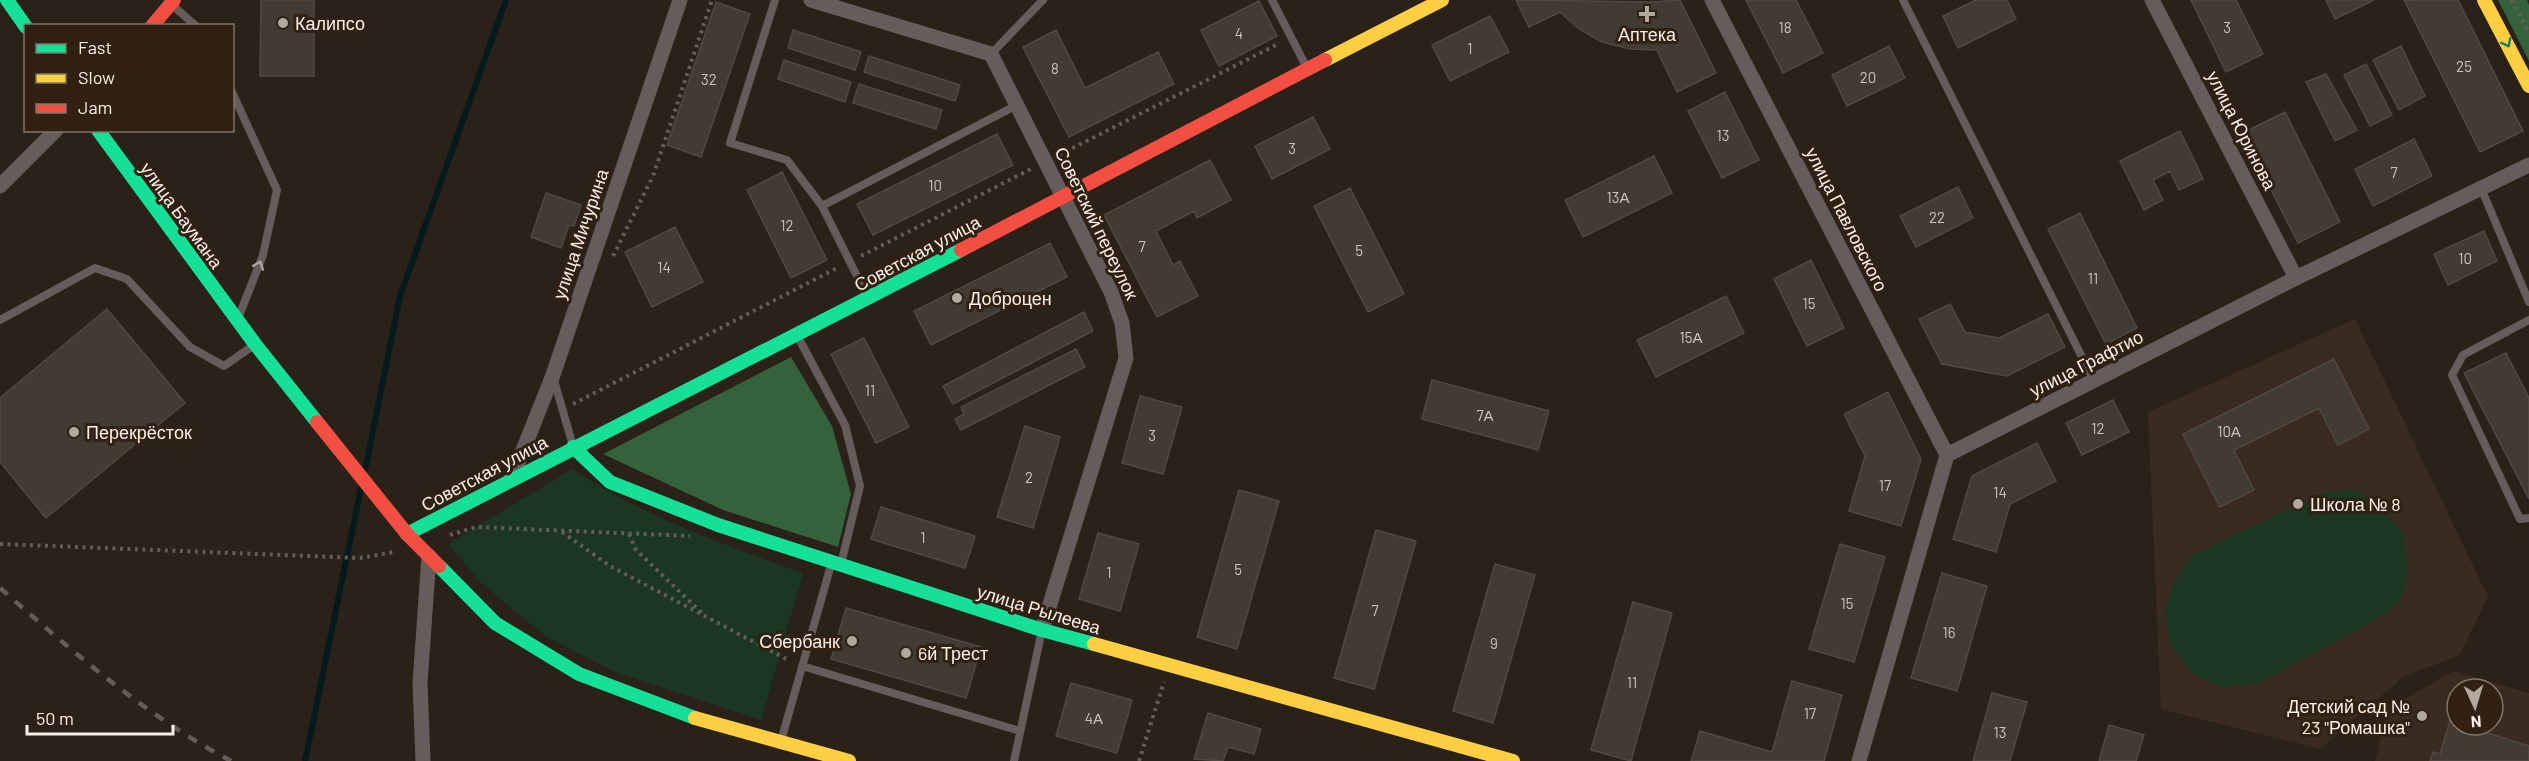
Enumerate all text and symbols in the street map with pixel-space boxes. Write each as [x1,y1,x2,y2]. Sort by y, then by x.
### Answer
marker: Аптека [1640,7,1654,21]
place label: Калипсо [295,12,365,34]
marker: Калипсо [276,16,290,30]
house number: 18 [1778,18,1792,36]
house number: 3 [2223,18,2231,36]
place label: Аптека [1618,23,1677,45]
legend [24,24,234,132]
house number: 4 [1235,24,1243,42]
text: Fast [78,36,112,58]
one-way arrow [2500,37,2511,48]
house number: 1 [1467,39,1473,57]
house number: 25 [2456,57,2472,75]
house number: 8 [1051,59,1059,77]
text: Slow [78,66,115,88]
street label: улица Юринова [2203,67,2282,194]
house number: 20 [1860,68,1876,86]
house number: 32 [701,70,717,88]
text: Jam [78,96,112,118]
house number: 13 [1717,126,1729,144]
house number: 3 [1288,139,1296,157]
street label: Советский переулок [1050,143,1144,303]
street label: улица Павловского [1801,143,1893,295]
street label: улица Баумана [136,158,228,273]
house number: 7 [2390,163,2398,181]
street label: улица Мичурина [547,165,613,302]
house number: 10 [928,176,942,194]
house number: 13А [1607,188,1629,206]
house number: 22 [1929,208,1945,226]
street label: Советская улица [850,210,985,296]
house number: 12 [780,216,794,234]
house number: 7 [1138,237,1146,255]
house number: 5 [1355,241,1363,259]
house number: 10 [2458,249,2472,267]
house number: 14 [657,258,671,276]
one-way arrow [252,261,264,272]
house number: 11 [2088,269,2098,287]
place label: Доброцен [969,287,1052,309]
marker: Доброцен [950,291,964,305]
house number: 15 [1803,294,1815,312]
street label: улица Графтио [2026,325,2146,401]
house number: 15А [1680,328,1702,346]
house number: 11 [865,381,875,399]
house number: 7А [1476,406,1494,424]
house number: 12 [2091,419,2105,437]
place label: Перекрёсток [86,421,192,443]
house number: 10А [2217,422,2241,440]
marker: Перекрёсток [67,425,81,439]
house number: 3 [1148,426,1156,444]
street label: Советская улица [417,430,552,516]
house number: 2 [1025,468,1033,486]
house number: 17 [1879,476,1891,494]
house number: 14 [1993,483,2007,501]
place label: Школа № 8 [2310,493,2401,515]
marker: Школа № 8 [2291,497,2305,511]
house number: 1 [920,528,926,546]
house number: 5 [1234,560,1242,578]
house number: 1 [1106,563,1112,581]
street label: улица Рылеева [975,580,1104,639]
house number: 15 [1841,594,1853,612]
house number: 7 [1371,601,1379,619]
house number: 16 [1943,623,1955,641]
place label: Сбербанк [759,630,840,652]
marker: Сбербанк [845,634,859,648]
house number: 9 [1490,634,1498,652]
place label: 6й Трест [918,642,988,664]
marker: 6й Трест [899,646,913,660]
house number: 11 [1627,673,1637,691]
north arrow [2445,677,2505,737]
place label: Детский сад № 23 "Ромашка" [2287,695,2410,738]
scale bar [27,698,172,736]
house number: 17 [1804,704,1816,722]
text: 50 m [36,707,74,729]
house number: 4А [1085,709,1103,727]
marker: Детский сад № 23 "Ромашка" [2415,709,2429,723]
text: N [2470,713,2482,732]
house number: 13 [1994,723,2006,741]

